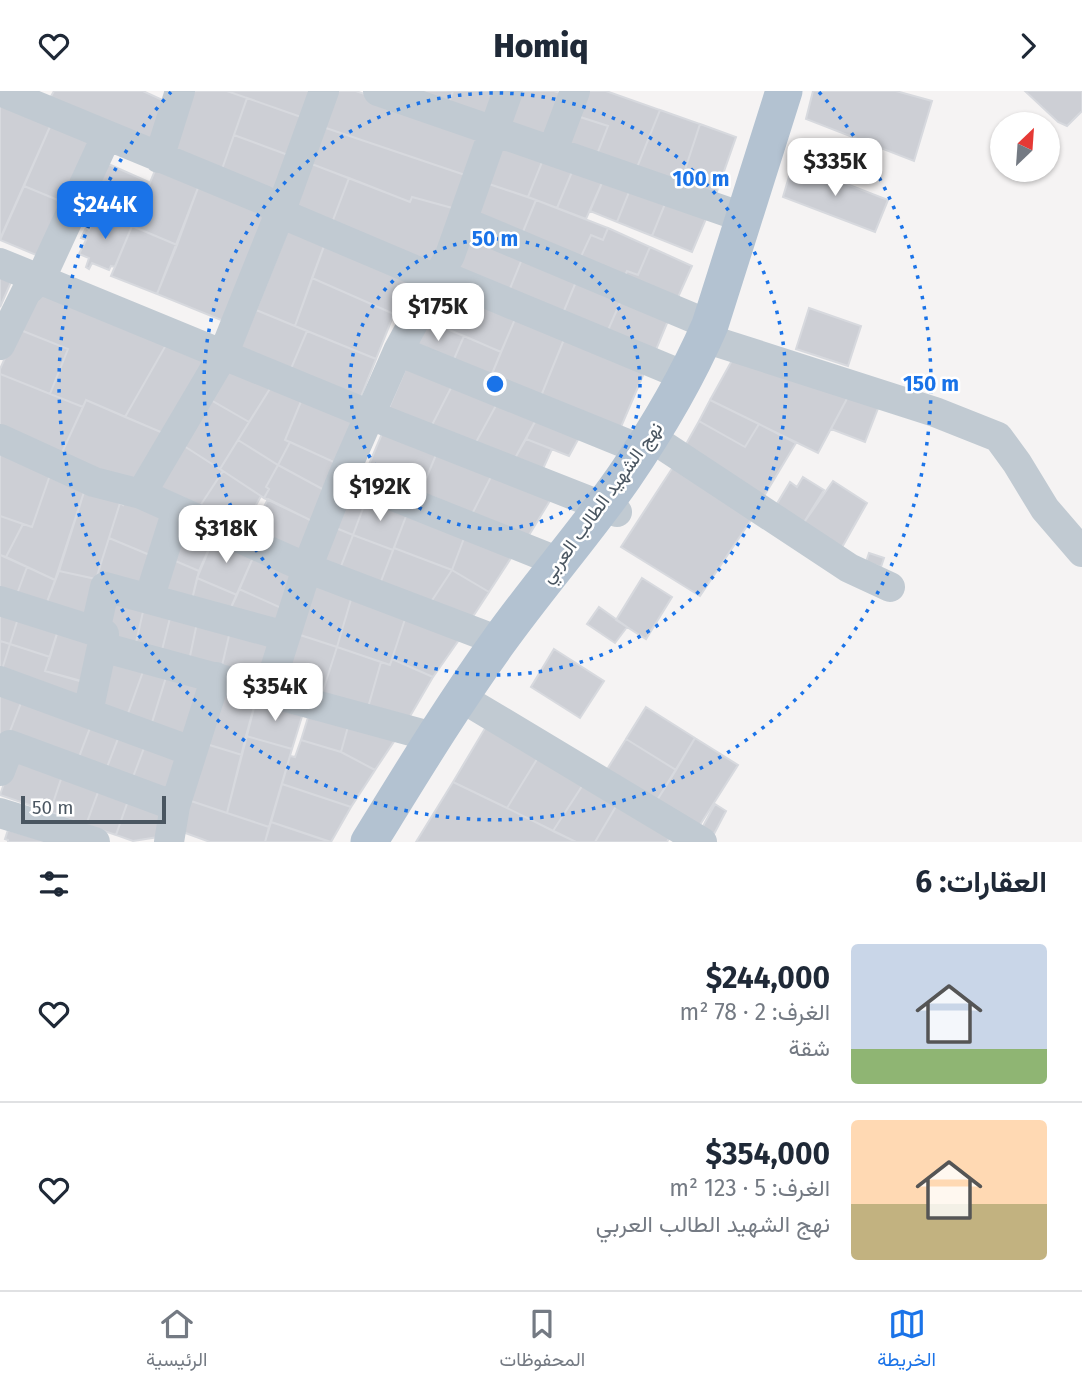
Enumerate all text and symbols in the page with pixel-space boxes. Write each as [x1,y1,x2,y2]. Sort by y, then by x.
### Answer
icon: heart [35,27,73,65]
text: Homiq [494,27,589,65]
icon: forward [1009,27,1047,65]
north arrow [990,112,1060,182]
map controls [990,112,1060,182]
pin: $335K [786,139,884,198]
text: $335K [803,147,867,175]
text: 100 m [672,166,730,192]
pin: $244K [56,181,154,241]
text: $244K [73,190,137,218]
text: 50 m [472,226,518,252]
pin: $175K [389,283,487,343]
text: $175K [408,292,468,320]
text: 150 m [903,371,959,397]
centre of rings [483,372,507,396]
street label: نهج الشهيد الطالب العربي [535,417,671,590]
pin: $192K [331,463,429,523]
text: $192K [349,472,411,500]
pin: $318K [177,505,275,565]
text: $318K [195,514,257,542]
pin: $354K [226,663,324,723]
text: $354K [243,672,307,700]
scale bar [21,793,166,825]
text: 50 m [32,796,73,819]
text: العقارات: 6 [915,864,1047,900]
icon: filters [35,865,73,903]
text: $244,000 [706,960,830,996]
icon: home [907,972,991,1056]
icon: heart [35,995,73,1033]
text: الغرف: 2 · 78 m² [680,998,830,1026]
text: شقة [788,1034,830,1062]
text: $354,000 [705,1136,830,1172]
icon: home [907,1148,991,1232]
icon: heart [35,1171,73,1209]
text: الغرف: 5 · 123 m² [669,1174,830,1202]
text: نهج الشهيد الطالب العربي [596,1210,830,1238]
tab: الرئيسية [146,1305,207,1376]
tab: المحفوظات [500,1305,585,1376]
tab: الخريطة [877,1305,936,1376]

